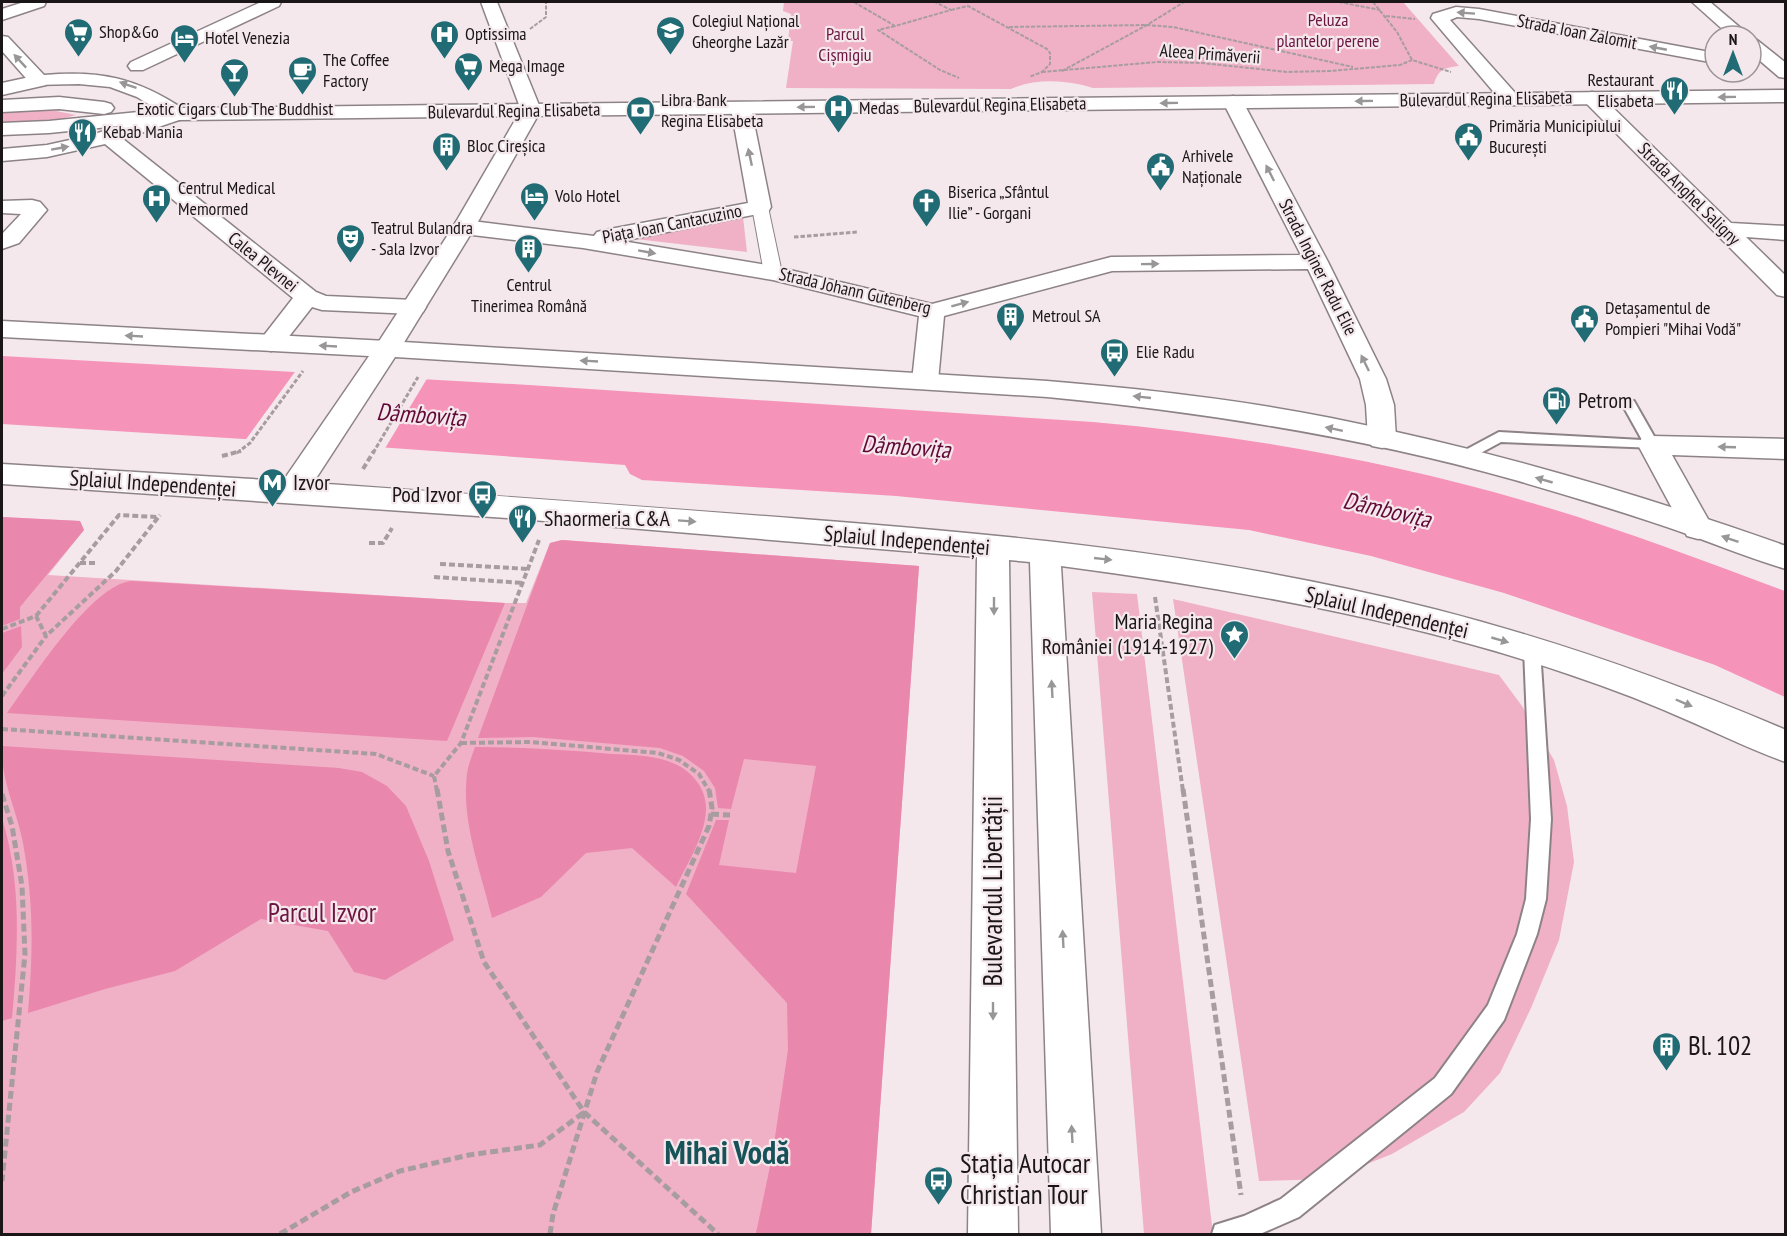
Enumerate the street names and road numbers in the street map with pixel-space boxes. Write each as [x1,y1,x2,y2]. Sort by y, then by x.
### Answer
street label: Strada Ioan Zalomit [1515,9,1639,54]
street label: Aleea Primăverii [1159,39,1261,68]
street label: Bulevardul Regina Elisabeta [1399,85,1573,112]
street label: Bulevardul Regina Elisabeta [913,91,1087,118]
street label: Bulevardul Regina Elisabeta [427,97,601,124]
street label: Strada Anghel Saligny [1633,137,1746,250]
street label: Strada Inginer Radu Elie [1274,195,1363,339]
street label: Piața Ioan Cantacuzino [600,199,744,248]
street label: Calea Plevnei [224,226,303,297]
street label: Strada Johann Gutenberg [777,262,933,319]
street label: Splaiul Independenței [69,463,237,503]
street label: Splaiul Independenței [823,519,991,561]
street label: Splaiul Independenței [1303,580,1471,644]
street label: Bulevardul Libertății [975,796,1009,986]

